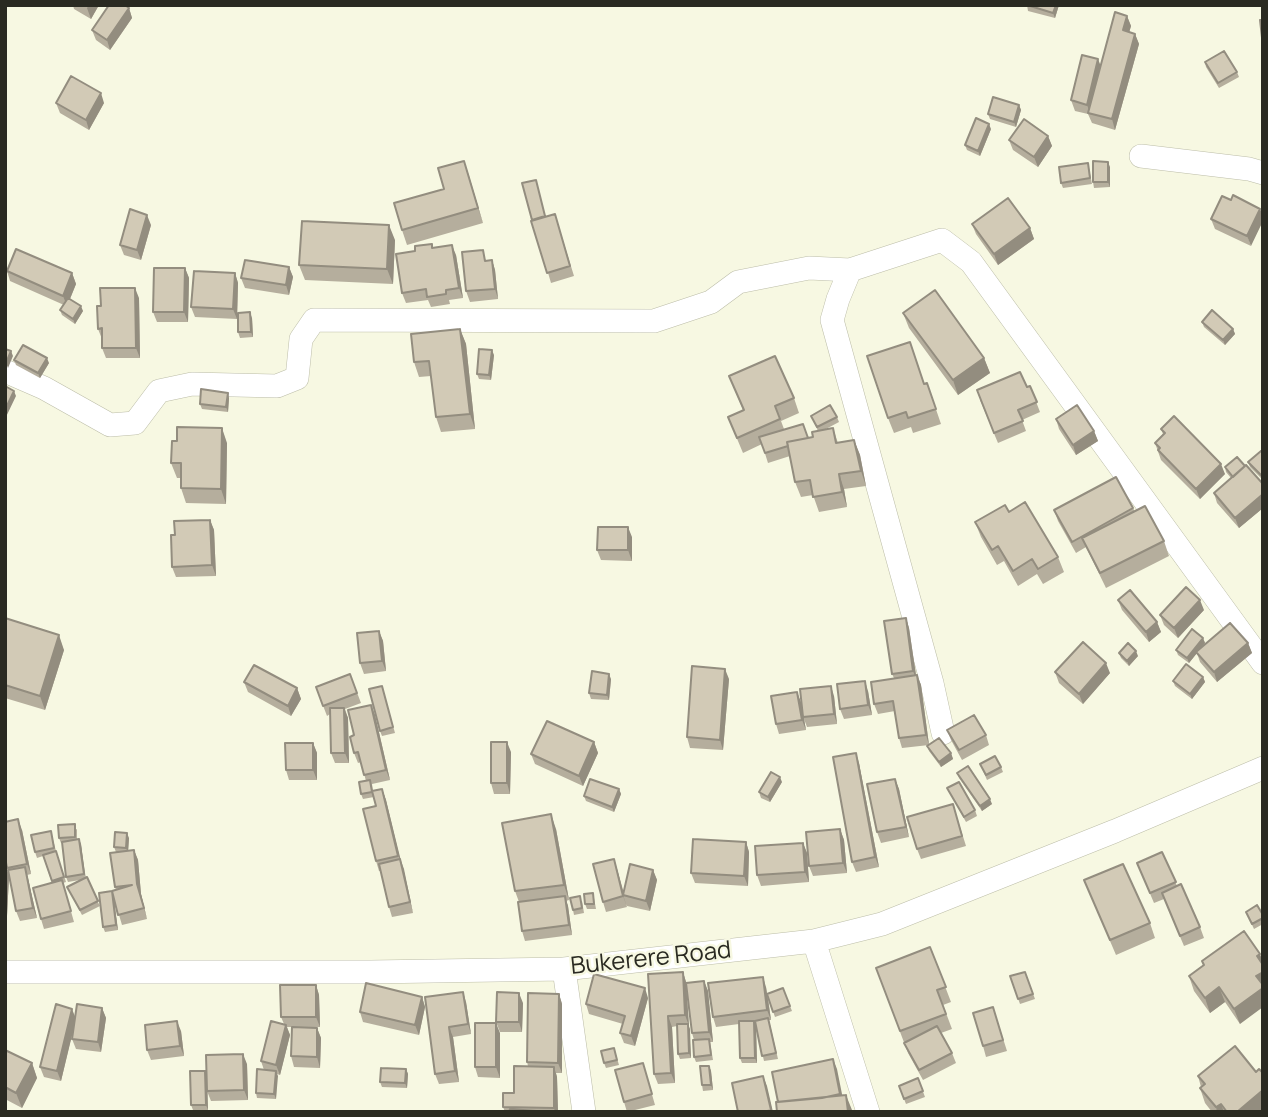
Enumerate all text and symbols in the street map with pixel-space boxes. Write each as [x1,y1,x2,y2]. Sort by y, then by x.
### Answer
street label: Bukerere Road [569,936,733,982]

